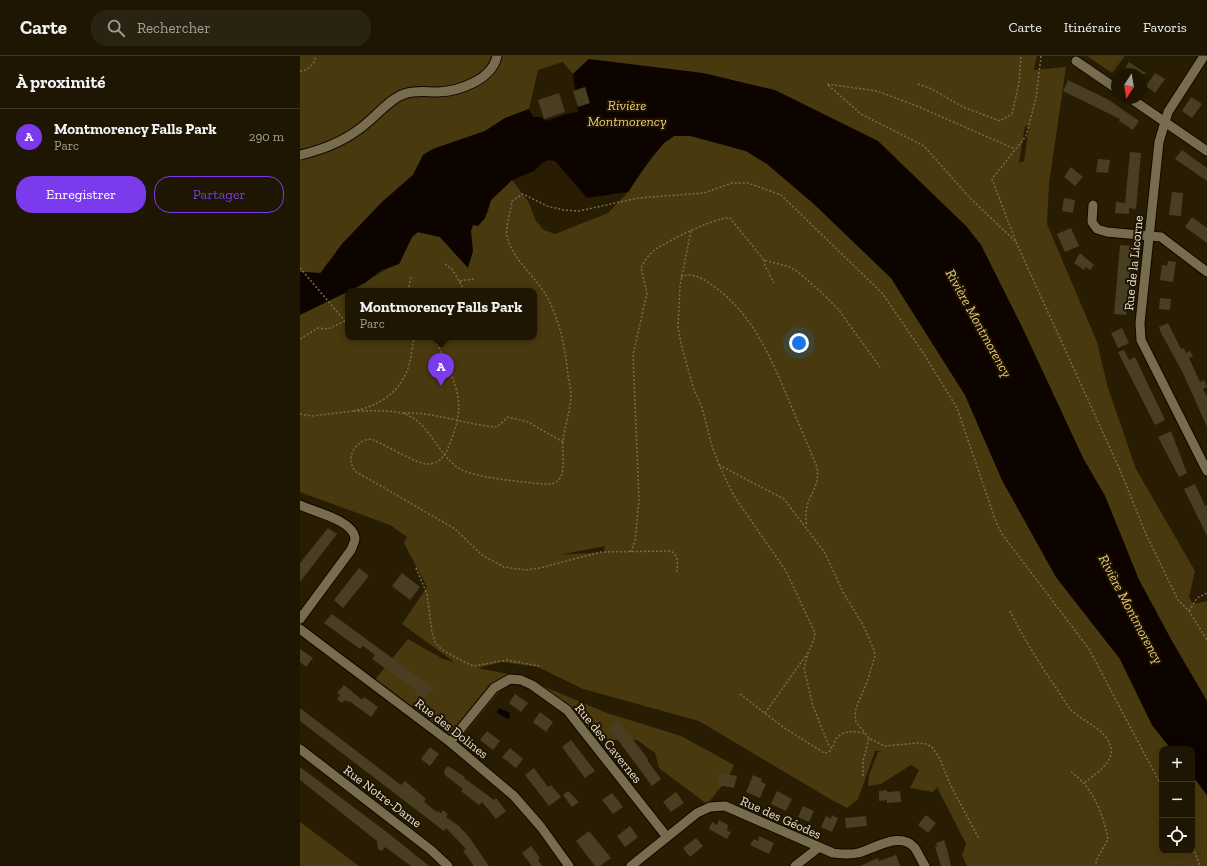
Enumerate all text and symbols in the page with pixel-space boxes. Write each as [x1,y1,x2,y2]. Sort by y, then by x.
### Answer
search box [91,10,371,46]
text: Carte [20,16,67,39]
icon: search [105,17,127,39]
text: Rechercher [137,19,210,37]
text: Carte [1008,19,1042,36]
text: Itinéraire [1064,19,1121,36]
text: Favoris [1143,19,1187,36]
north arrow [1111,68,1147,104]
text: À proximité [16,72,105,92]
water label: Rivière Montmorency [587,97,667,130]
text: Montmorency Falls Park [54,120,217,138]
text: A [25,129,33,144]
text: 290 m [249,129,284,144]
text: Parc [54,138,79,153]
button: Enregistrer [16,176,146,213]
button: Partager [154,176,284,213]
street label: Rue de la Licorne [1121,215,1146,311]
water label: Rivière Montmorency [942,266,1016,381]
popup [345,288,537,340]
text: Montmorency Falls Park [360,298,522,316]
text: Parc [360,316,385,331]
your location [789,333,809,353]
pin: A [428,353,454,386]
water label: Rivière Montmorency [1095,552,1167,667]
street label: Rue des Dolines [412,695,491,762]
street label: Rue des Cavernes [572,701,645,786]
map controls [1159,746,1195,854]
button: + [1159,746,1195,782]
street label: Rue Notre-Dame [341,762,425,831]
button: − [1159,782,1195,818]
street label: Rue des Géodes [738,793,824,842]
button: locate [1159,818,1195,854]

